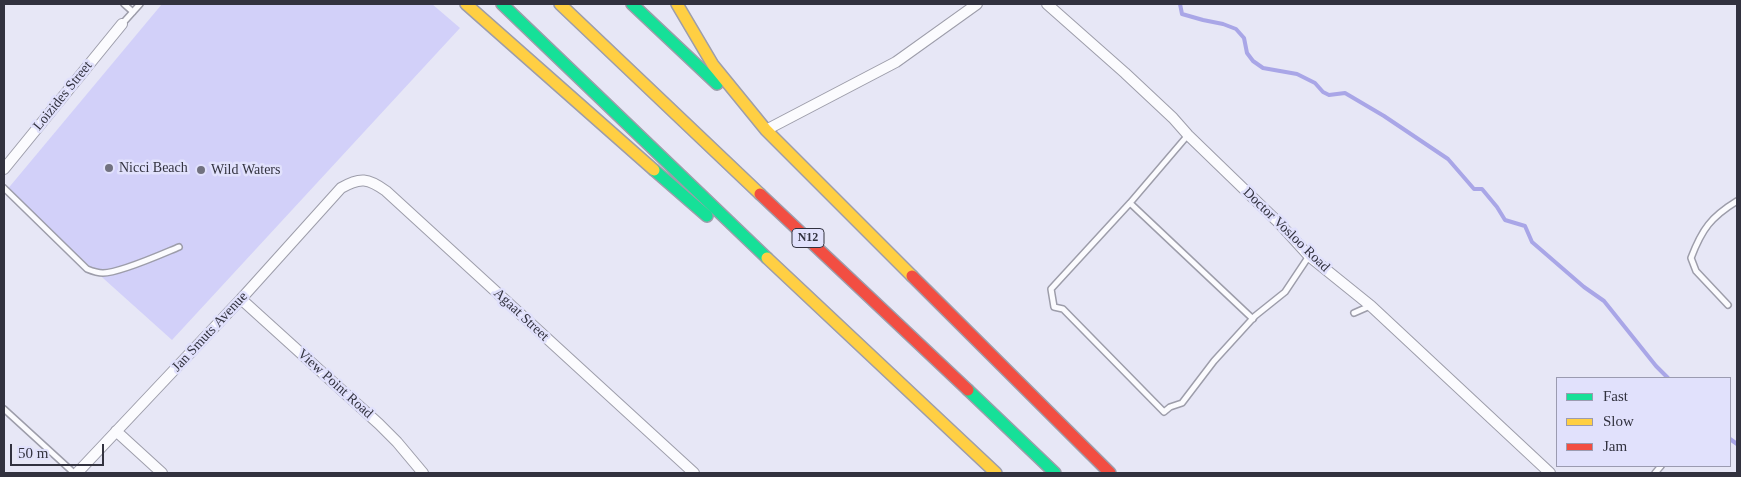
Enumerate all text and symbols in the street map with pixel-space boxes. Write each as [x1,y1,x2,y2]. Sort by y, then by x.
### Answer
street label: Loizides Street [30,58,96,134]
place label: Nicci Beach [119,160,188,176]
marker: Nicci Beach [103,162,115,174]
place label: Wild Waters [211,162,280,178]
marker: Wild Waters [195,164,207,176]
street label: Doctor Vosloo Road [1239,184,1333,276]
road number: N12 [792,228,824,248]
street label: Agaat Street [490,285,552,345]
street label: Jan Smuts Avenue [169,289,251,375]
street label: View Point Road [294,346,376,422]
legend [1556,377,1731,467]
text: Fast [1603,388,1628,404]
text: Slow [1603,413,1634,429]
scale bar [12,434,106,466]
text: Jam [1603,438,1627,454]
text: 50 m [18,445,48,461]

